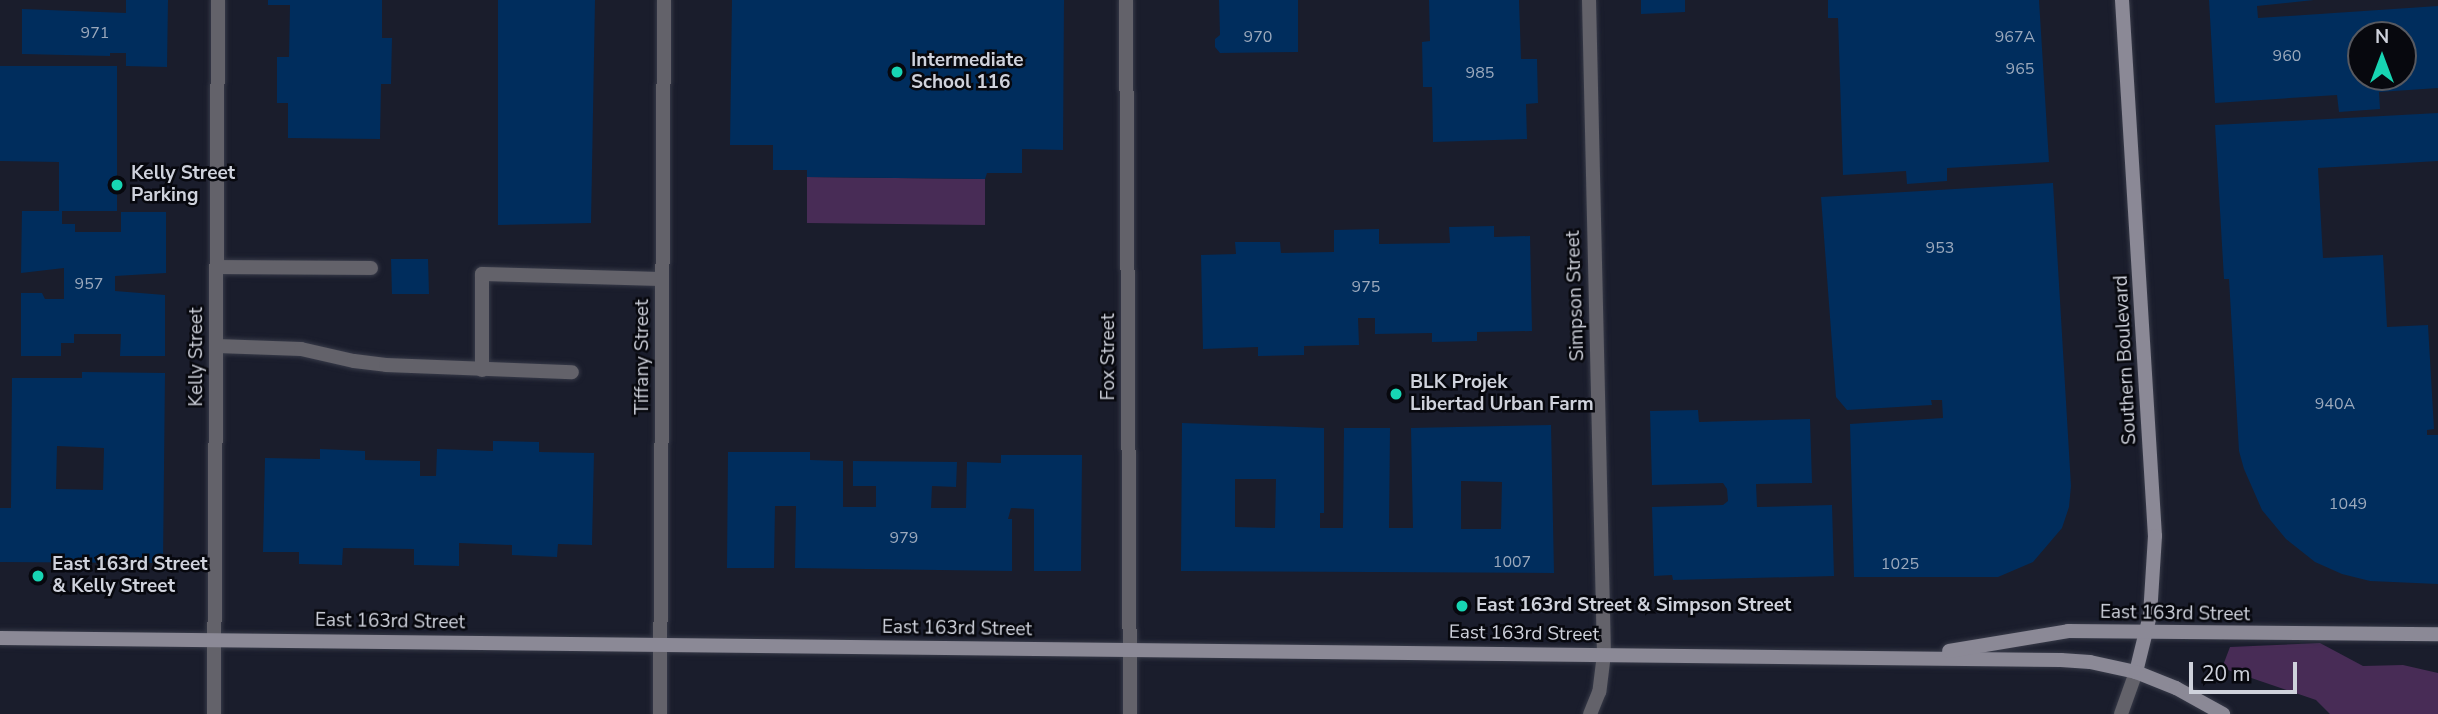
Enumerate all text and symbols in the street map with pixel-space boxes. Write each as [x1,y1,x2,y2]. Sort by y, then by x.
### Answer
north arrow [2347,21,2417,91]
house number: 971 [81,23,109,43]
text: N [2375,24,2389,50]
house number: 970 [1244,27,1272,47]
house number: 967A [1995,27,2035,47]
house number: 960 [2273,46,2301,66]
place label: Intermediate School 116 [911,50,1023,94]
house number: 965 [2006,59,2034,79]
house number: 985 [1466,63,1494,83]
marker: Intermediate School 116 [889,64,905,80]
place label: Kelly Street Parking [131,163,235,207]
marker: Kelly Street Parking [109,177,125,193]
street label: Simpson Street [1562,230,1590,362]
house number: 953 [1926,238,1954,258]
house number: 957 [75,274,103,294]
street label: Southern Boulevard [2110,275,2142,445]
house number: 975 [1352,277,1380,297]
street label: Tiffany Street [632,299,654,415]
street label: Kelly Street [186,307,208,407]
street label: Fox Street [1098,313,1120,401]
place label: BLK Projek Libertad Urban Farm [1410,372,1594,416]
marker: BLK Projek Libertad Urban Farm [1388,386,1404,402]
house number: 940A [2315,394,2355,414]
house number: 1049 [2329,494,2367,514]
house number: 979 [890,528,918,548]
house number: 1007 [1493,552,1531,572]
place label: East 163rd Street & Kelly Street [52,554,208,598]
house number: 1025 [1881,554,1919,574]
marker: East 163rd Street & Kelly Street [30,568,46,584]
place label: East 163rd Street & Simpson Street [1476,595,1791,617]
marker: East 163rd Street & Simpson Street [1454,598,1470,614]
street label: East 163rd Street [2100,601,2250,627]
street label: East 163rd Street [315,609,465,635]
street label: East 163rd Street [882,616,1032,642]
street label: East 163rd Street [1449,621,1599,647]
scale bar [2193,648,2302,692]
text: 20 m [2202,660,2251,688]

